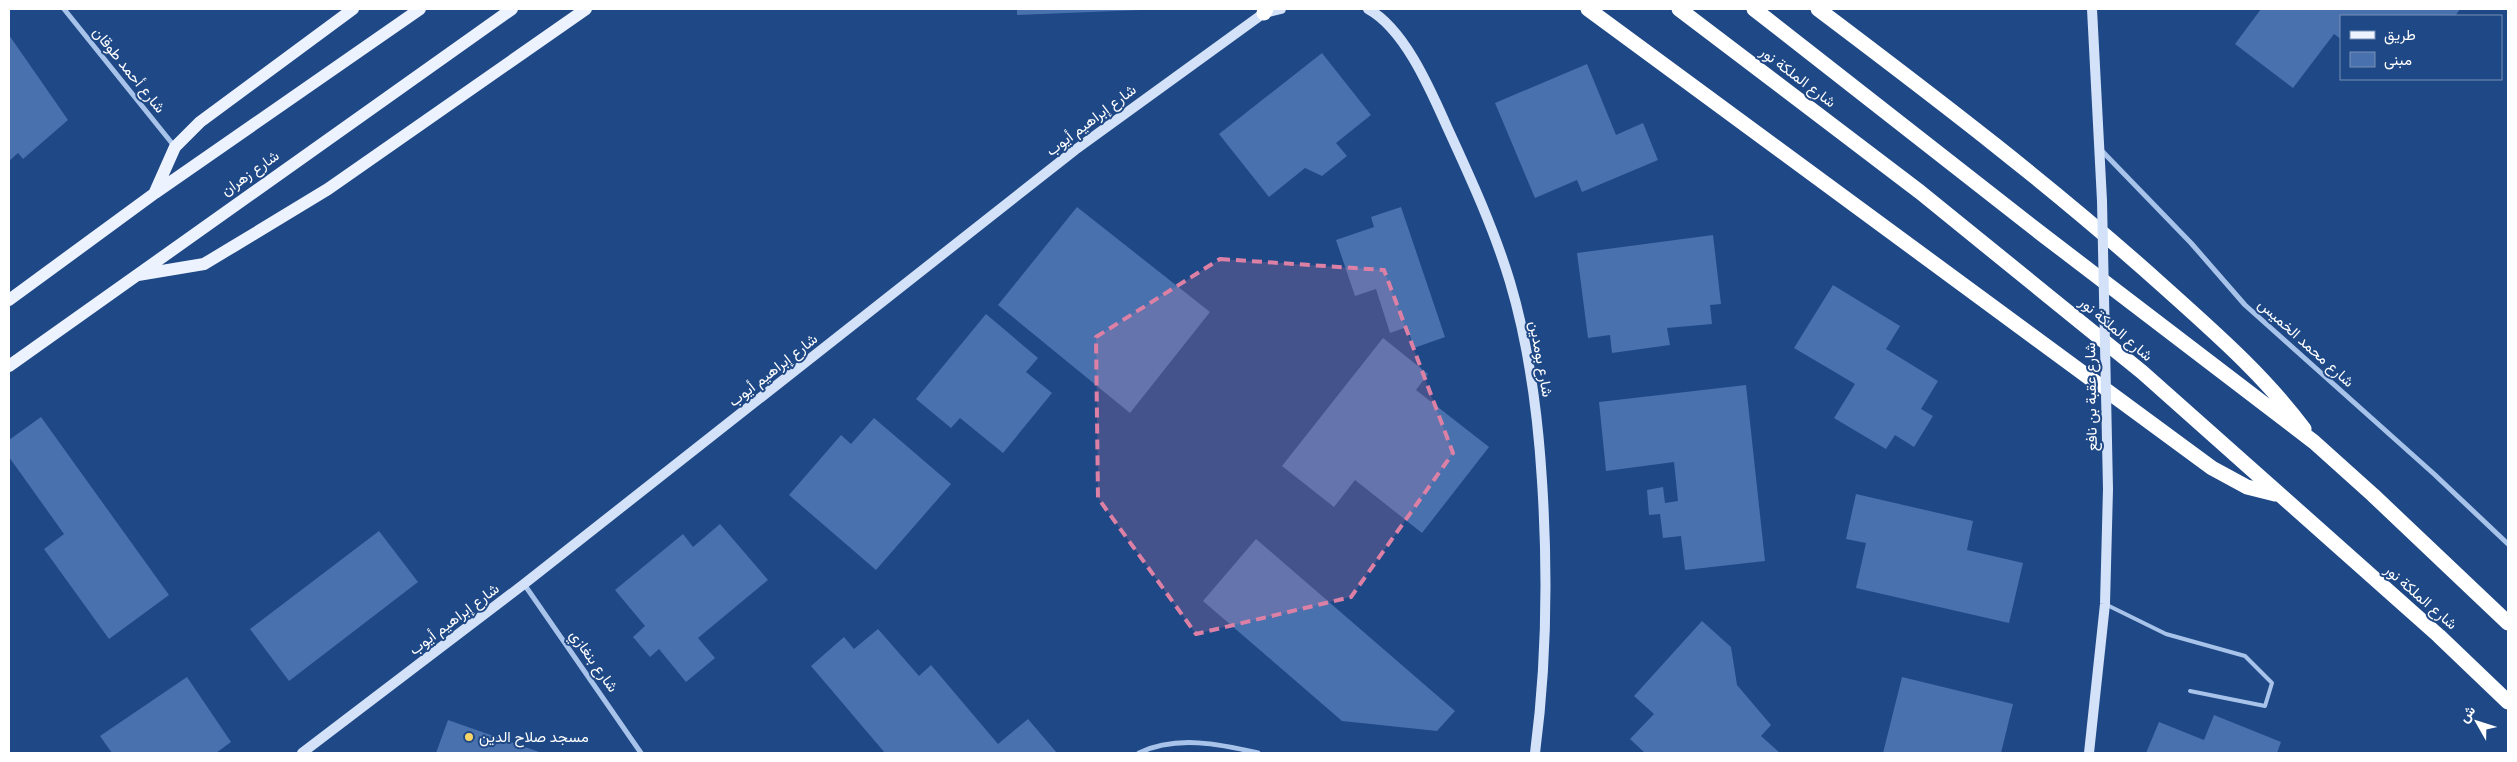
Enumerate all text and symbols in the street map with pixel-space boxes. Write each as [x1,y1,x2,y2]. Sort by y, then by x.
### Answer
legend [2340,15,2502,80]
street label: شارع أحمد طوقان [87,24,169,118]
text: طريق [2384,26,2416,45]
street label: شارع الملكة نور [1755,42,1840,113]
text: مبنى [2384,51,2412,70]
street label: شارع إبراهيم أيوب [1043,80,1141,161]
street label: شارع زهران [218,146,284,201]
street label: شارع الملكة نور [2074,292,2156,367]
street label: شارع محمد الخميس [2253,295,2358,392]
street label: شارع بومدين [1523,320,1557,399]
street label: شارع إبراهيم أيوب [725,330,822,412]
street label: شارع عقبة بن نافع [2081,342,2103,452]
street label: شارع الملكة نور [2379,560,2461,635]
street label: شارع إبراهيم أيوب [406,579,504,660]
street label: شارع بنغازي [563,627,622,698]
north arrow [2452,697,2502,747]
text: ش [2455,702,2479,726]
place label: مسجد صلاح الدين [479,728,589,748]
marker: مسجد صلاح الدين [463,731,475,743]

